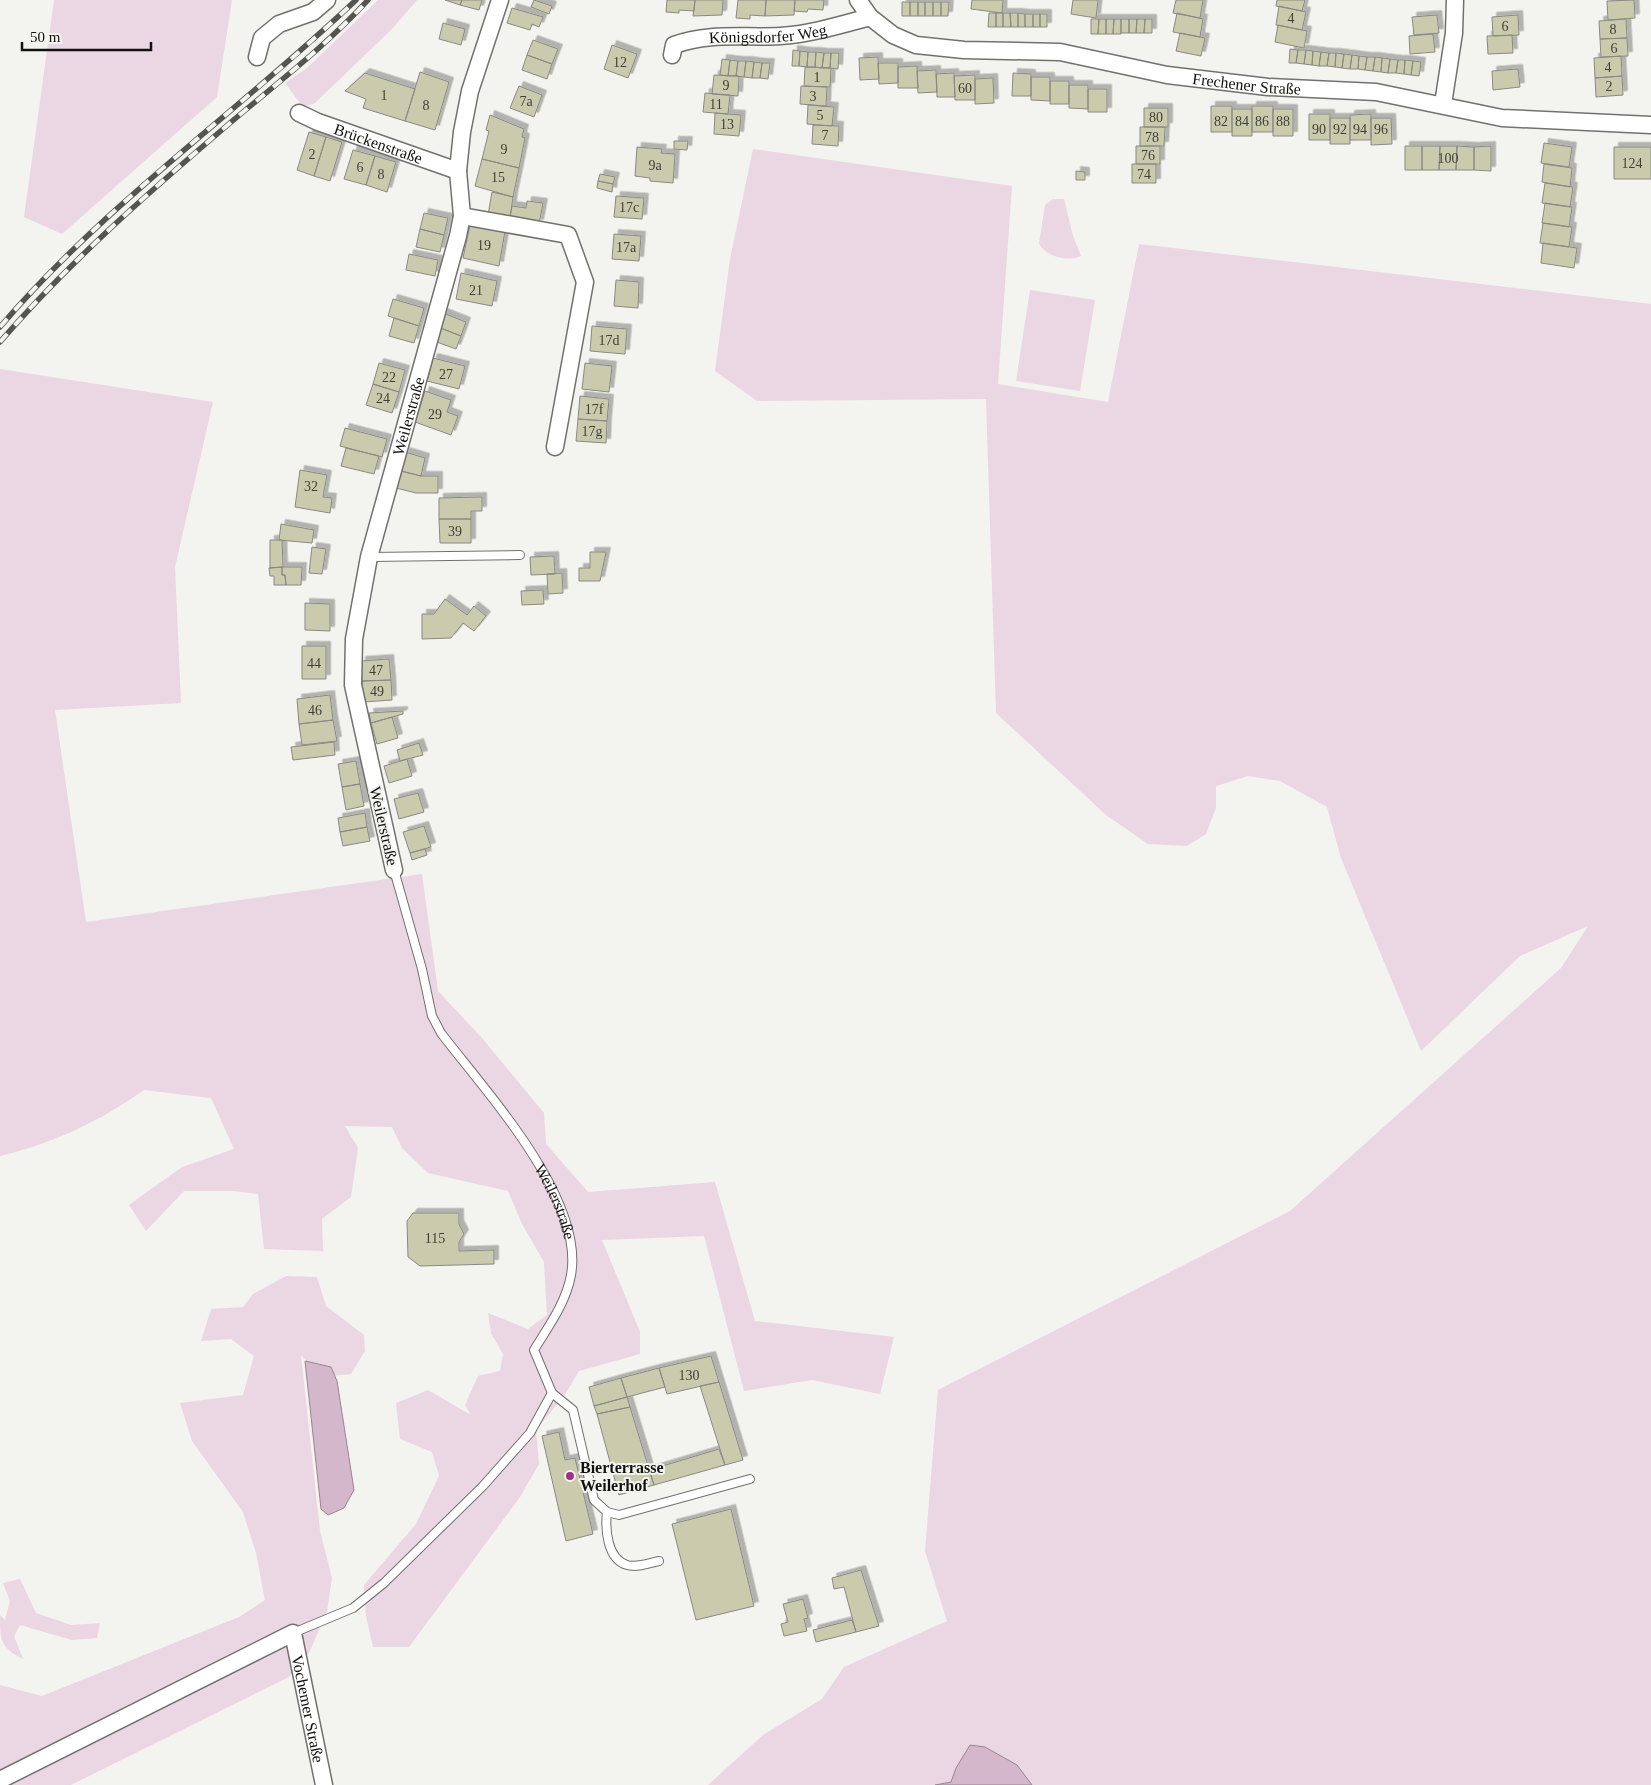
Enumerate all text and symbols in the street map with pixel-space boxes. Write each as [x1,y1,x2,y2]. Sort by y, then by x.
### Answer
house number: 4 [1288,11,1295,26]
house number: 6 [1502,19,1509,34]
scale bar [22,20,151,52]
street label: Königsdorfer Weg [708,20,828,46]
house number: 8 [1610,22,1617,37]
text: 50 m [30,29,61,45]
house number: 6 [1611,41,1618,56]
house number: 12 [613,55,627,70]
house number: 4 [1605,60,1612,75]
house number: 1 [814,70,821,85]
street label: Frechener Straße [1192,70,1301,97]
house number: 9 [723,78,730,93]
house number: 2 [1606,79,1613,94]
house number: 60 [958,81,972,96]
house number: 1 [381,88,388,103]
house number: 3 [810,89,817,104]
house number: 7a [519,94,533,109]
house number: 11 [709,97,723,112]
house number: 8 [423,98,430,113]
house number: 5 [817,108,824,123]
house number: 80 [1149,110,1163,125]
house number: 82 [1214,114,1228,129]
house number: 84 [1235,114,1249,129]
house number: 86 [1255,114,1269,129]
house number: 88 [1276,114,1290,129]
house number: 13 [720,117,734,132]
street label: Brückenstraße [332,120,425,166]
house number: 90 [1312,122,1326,137]
house number: 92 [1333,122,1347,137]
house number: 94 [1353,122,1367,137]
house number: 96 [1374,122,1388,137]
house number: 7 [822,128,829,143]
house number: 78 [1145,130,1159,145]
house number: 9 [501,142,508,157]
house number: 2 [309,147,316,162]
house number: 76 [1141,148,1155,163]
house number: 100 [1438,151,1459,166]
house number: 124 [1622,156,1643,171]
house number: 9a [648,158,662,173]
house number: 6 [357,160,364,175]
house number: 8 [378,167,385,182]
house number: 74 [1137,167,1151,182]
house number: 15 [491,170,505,185]
house number: 17c [619,200,639,215]
house number: 19 [477,238,491,253]
house number: 17a [616,240,637,255]
house number: 21 [469,283,483,298]
house number: 17d [599,333,620,348]
house number: 27 [439,367,453,382]
house number: 22 [382,370,396,385]
street label: Weilerstraße [389,375,427,457]
house number: 24 [376,391,390,406]
house number: 17f [585,402,604,417]
house number: 29 [428,407,442,422]
house number: 17g [582,424,603,439]
house number: 32 [304,479,318,494]
house number: 39 [448,524,462,539]
house number: 44 [307,656,321,671]
house number: 47 [369,663,383,678]
house number: 49 [370,684,384,699]
house number: 46 [308,703,322,718]
street label: Weilerstraße [367,785,401,867]
street label: Weilerstraße [532,1161,579,1241]
house number: 115 [425,1231,445,1246]
house number: 130 [679,1368,700,1383]
place label: Bierterrasse Weilerhof [580,1459,664,1494]
marker: Bierterrasse Weilerhof [564,1470,576,1482]
street label: Vochemer Straße [289,1653,328,1764]

